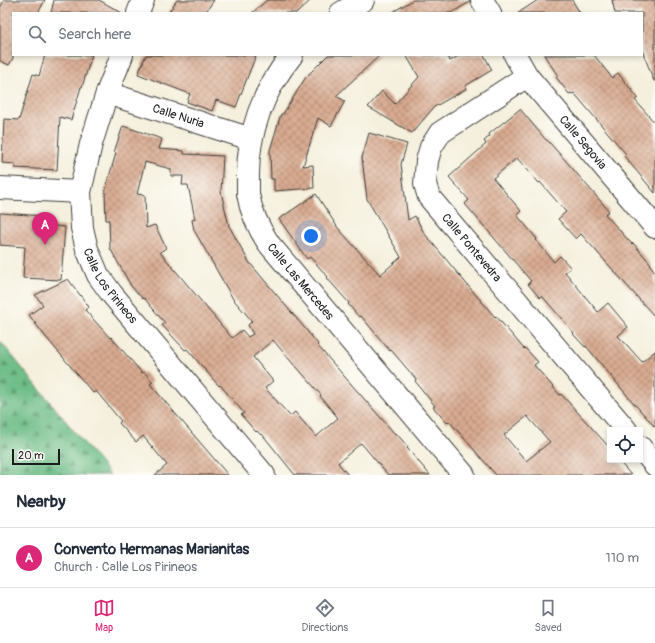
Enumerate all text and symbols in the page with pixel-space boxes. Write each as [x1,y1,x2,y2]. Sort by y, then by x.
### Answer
search box [12,12,643,56]
icon: search [26,23,48,45]
text: Search here [58,25,131,44]
street label: Calle Nuria [151,101,207,131]
street label: Calle Segovia [556,112,610,172]
street label: Calle Pontevedra [439,210,505,285]
pin: A [32,212,58,245]
your location [301,226,321,246]
street label: Calle Las Mercedes [264,240,338,323]
street label: Calle Los Pirineos [80,246,141,327]
map controls [607,427,643,463]
button: locate [607,427,643,463]
scale bar [12,447,60,466]
text: 20 m [18,449,44,462]
text: Nearby [16,491,65,512]
text: Convento Hermanas Marianitas [54,540,249,559]
text: A [25,550,33,566]
text: 110 m [606,550,639,566]
text: Church · Calle Los Pirineos [54,559,197,575]
tab: Map [93,597,115,634]
tab: Directions [301,597,348,634]
tab: Saved [535,597,562,634]

